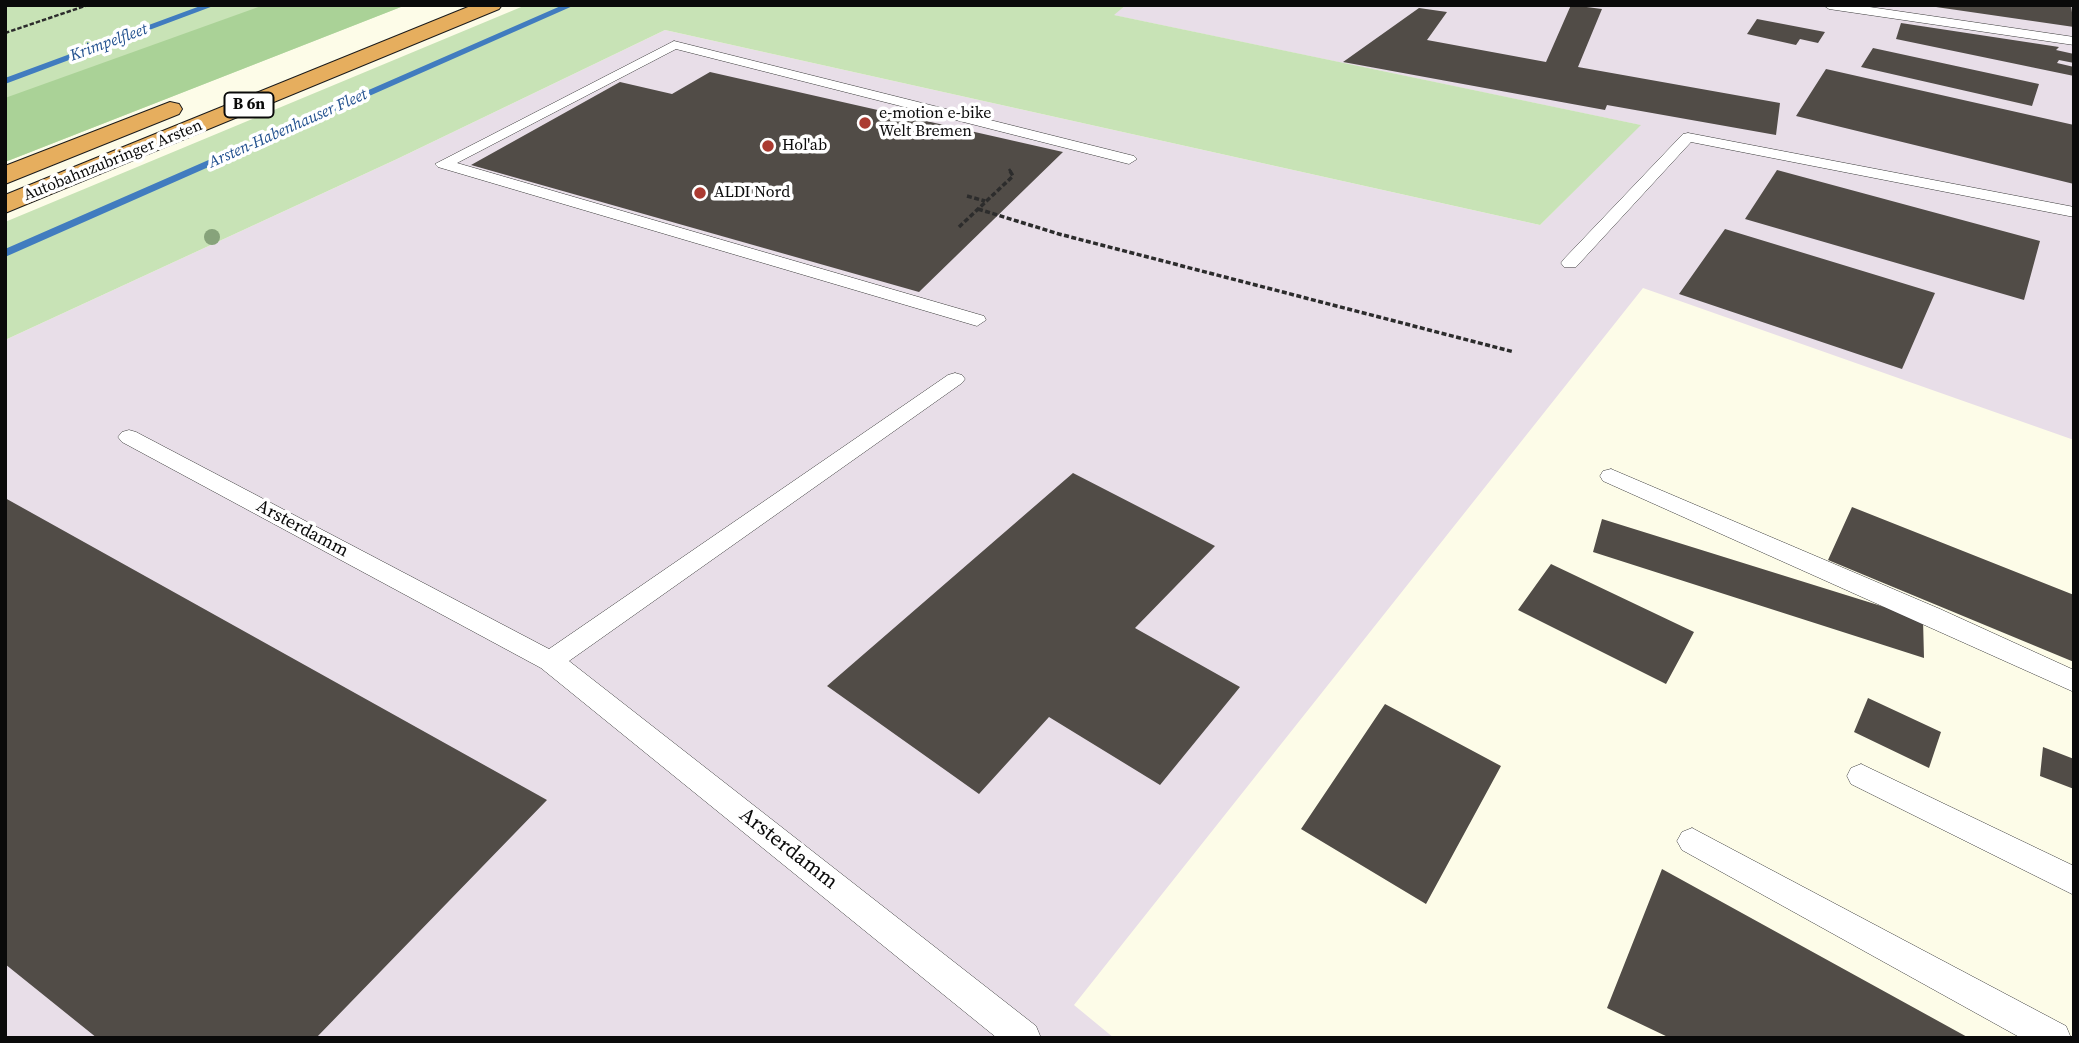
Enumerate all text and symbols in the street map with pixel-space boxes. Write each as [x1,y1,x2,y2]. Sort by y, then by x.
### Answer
water label: Krimpelfleet [68,20,150,66]
water label: Arsten-Habenhauser Fleet [206,85,370,173]
road number: B 6n [224,92,274,118]
place label: e-motion e-bike Welt Bremen [879,104,991,142]
marker: e-motion e-bike Welt Bremen [857,115,873,131]
street label: Autobahnzubringer Arsten [21,116,205,206]
place label: Hol'ab [782,136,827,156]
marker: Hol'ab [760,138,776,154]
place label: ALDI Nord [714,183,790,203]
marker: ALDI Nord [692,185,708,201]
street label: Arsterdamm [252,496,352,562]
street label: Arsterdamm [734,803,842,895]

